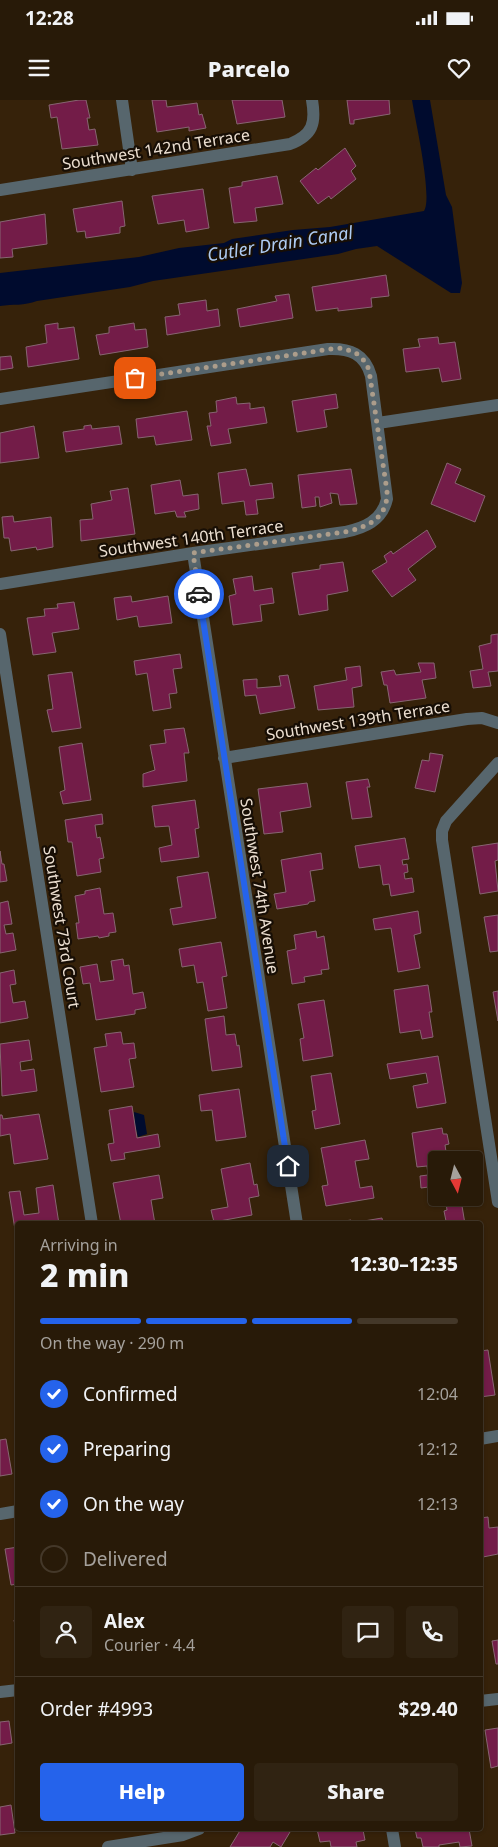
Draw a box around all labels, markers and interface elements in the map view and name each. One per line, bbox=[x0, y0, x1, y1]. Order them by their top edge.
text: 12:28 bbox=[25, 5, 74, 31]
text: Parcelo bbox=[208, 53, 290, 83]
icon: menu bbox=[25, 54, 53, 82]
icon: heart bbox=[445, 54, 473, 82]
street label: Southwest 142nd Terrace bbox=[60, 123, 252, 175]
water label: Cutler Drain Canal bbox=[205, 220, 355, 266]
pin bbox=[114, 357, 156, 399]
icon: bag bbox=[121, 364, 149, 392]
street label: Southwest 140th Terrace bbox=[97, 514, 285, 562]
courier bbox=[174, 569, 224, 619]
icon: car bbox=[185, 580, 213, 608]
street label: Southwest 139th Terrace bbox=[264, 695, 452, 745]
street label: Southwest 74th Avenue bbox=[235, 797, 285, 975]
street label: Southwest 73rd Court bbox=[38, 844, 86, 1010]
pin bbox=[267, 1145, 309, 1187]
north arrow bbox=[428, 1151, 482, 1206]
map controls bbox=[428, 1151, 483, 1206]
icon: home bbox=[274, 1152, 302, 1180]
text: Arriving in bbox=[40, 1234, 118, 1256]
text: 12:30–12:35 bbox=[350, 1251, 458, 1277]
text: 2 min bbox=[40, 1253, 129, 1296]
text: On the way · 290 m bbox=[40, 1332, 184, 1354]
icon: check bbox=[40, 1380, 68, 1408]
text: Confirmed bbox=[83, 1381, 178, 1407]
text: 12:04 bbox=[417, 1383, 458, 1405]
icon: check bbox=[40, 1435, 68, 1463]
text: Preparing bbox=[83, 1436, 171, 1462]
text: 12:12 bbox=[417, 1438, 458, 1460]
icon: check bbox=[40, 1490, 68, 1518]
text: On the way bbox=[83, 1491, 184, 1517]
text: 12:13 bbox=[417, 1493, 458, 1515]
text: Delivered bbox=[83, 1546, 168, 1572]
button: person bbox=[40, 1606, 92, 1658]
button: chat bbox=[342, 1606, 394, 1658]
button: phone bbox=[406, 1606, 458, 1658]
text: Alex bbox=[104, 1608, 145, 1634]
text: Courier · 4.4 bbox=[104, 1634, 195, 1656]
text: Order #4993 bbox=[40, 1696, 153, 1722]
text: $29.40 bbox=[398, 1696, 458, 1722]
button: Help bbox=[40, 1763, 244, 1821]
button: Share bbox=[254, 1763, 458, 1821]

